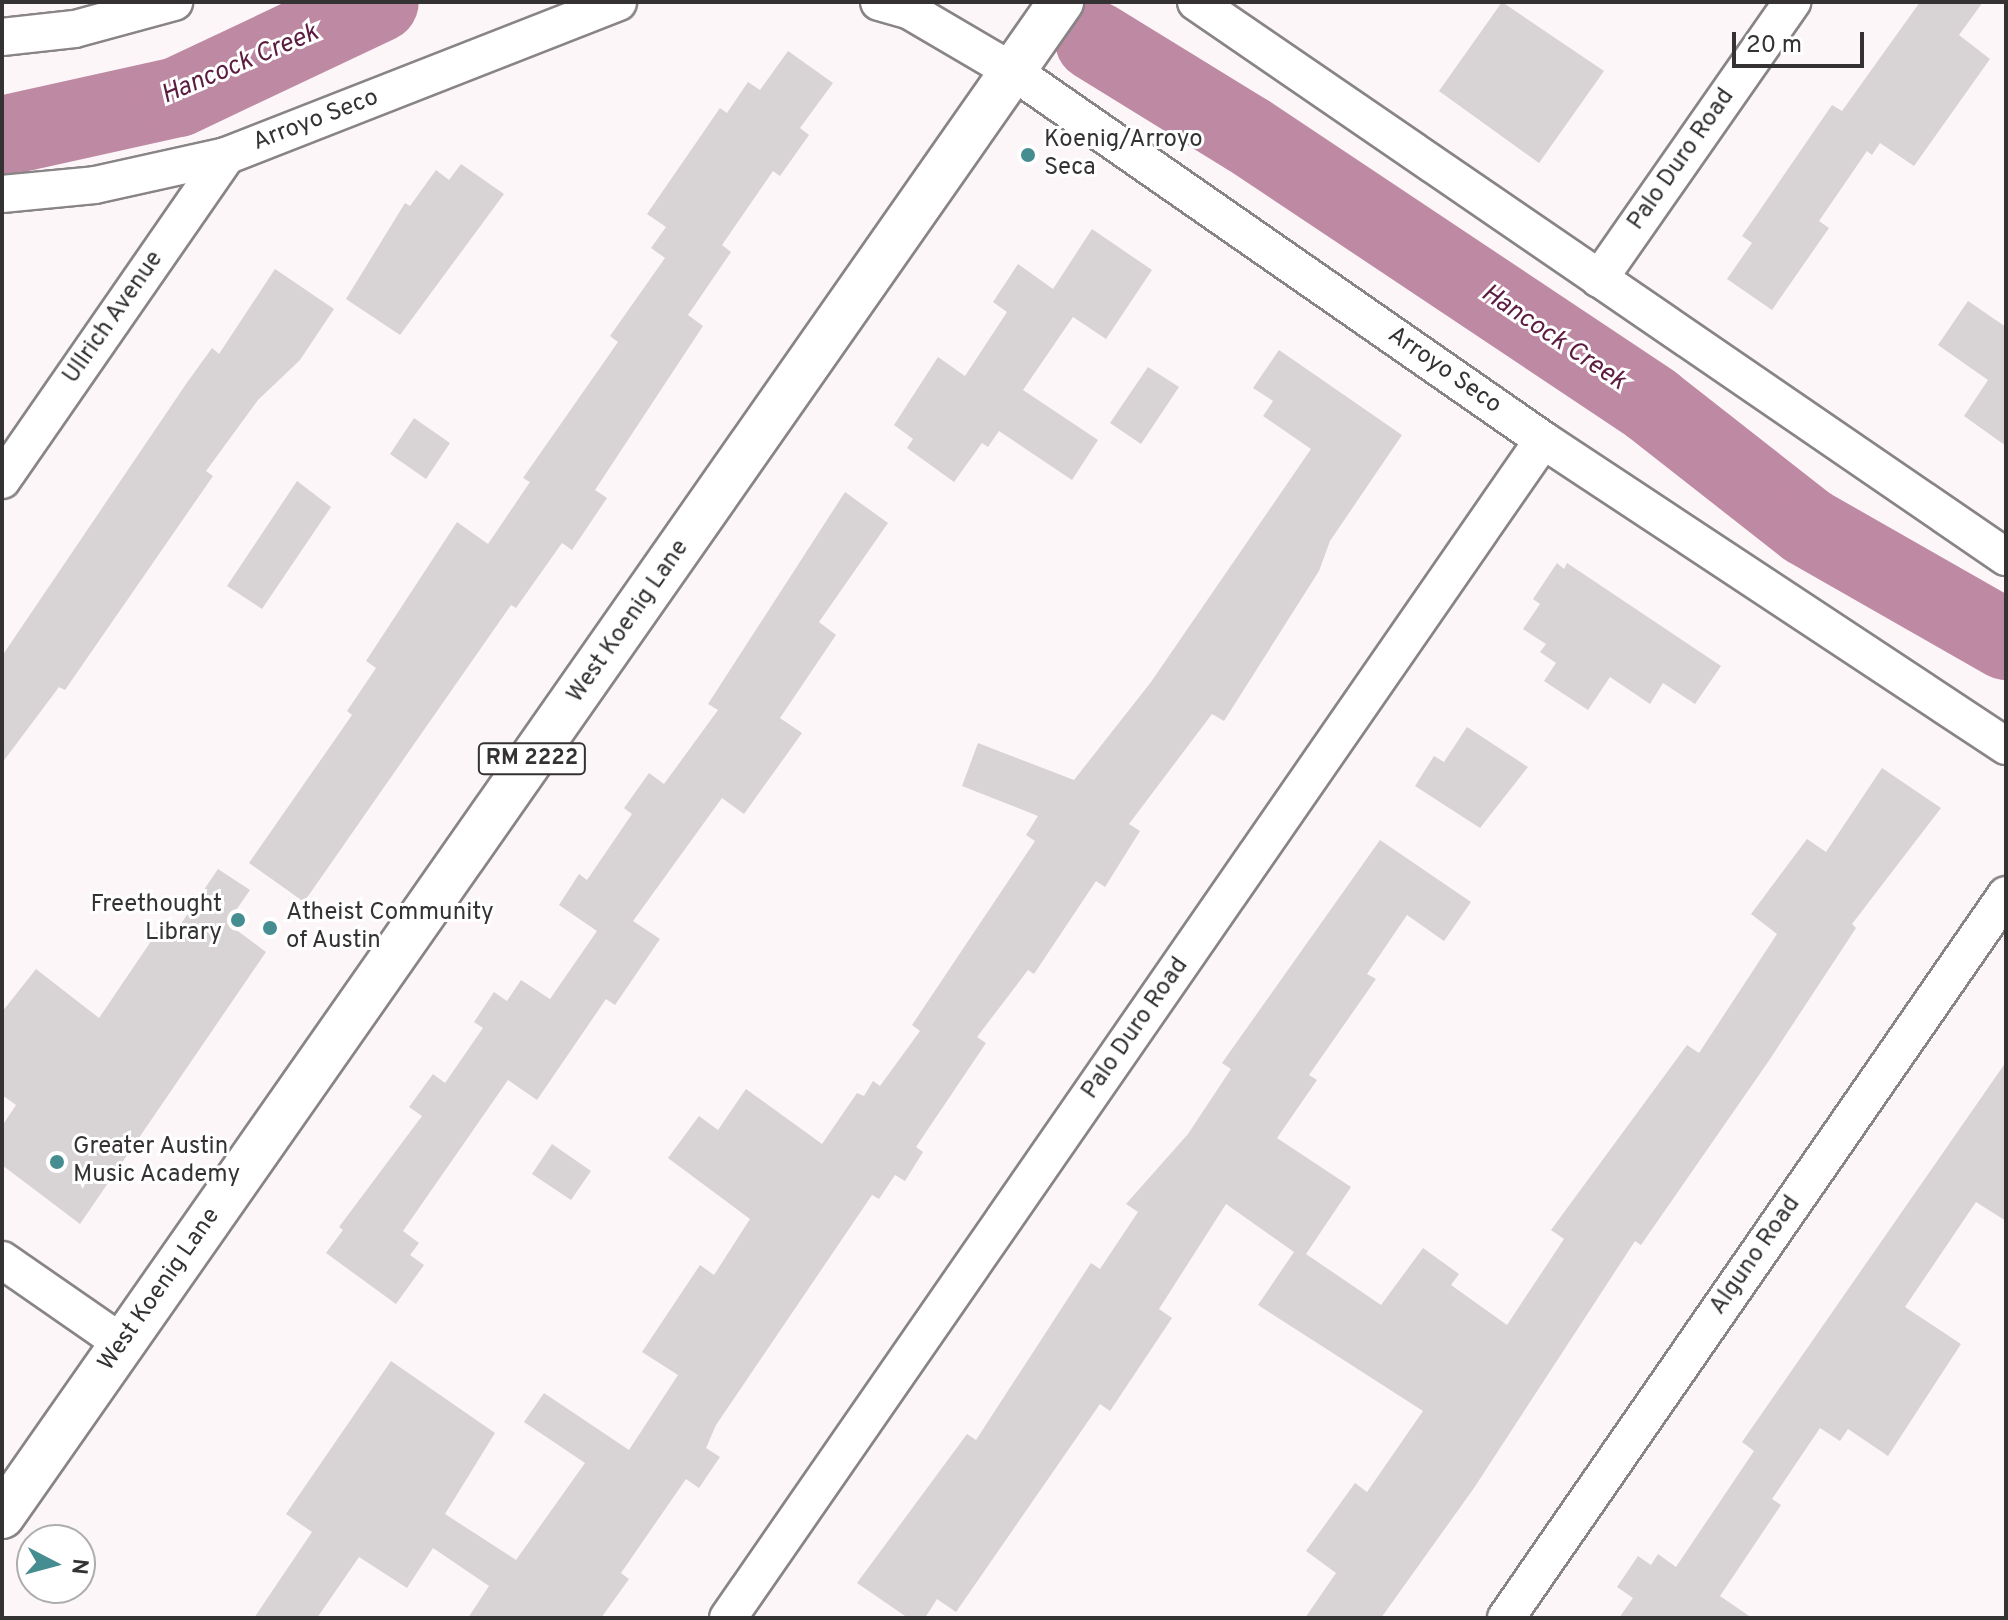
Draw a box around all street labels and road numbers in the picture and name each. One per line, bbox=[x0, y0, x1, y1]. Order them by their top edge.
street label: Arroyo Seco bbox=[249, 84, 383, 158]
street label: Palo Duro Road bbox=[1623, 84, 1741, 236]
street label: Ullrich Avenue bbox=[58, 246, 170, 390]
street label: Arroyo Seco bbox=[1382, 321, 1506, 421]
street label: West Koenig Lane bbox=[562, 535, 696, 709]
road number: RM 2222 bbox=[476, 741, 588, 777]
street label: Palo Duro Road bbox=[1077, 953, 1195, 1105]
street label: Alguno Road bbox=[1705, 1191, 1807, 1321]
street label: West Koenig Lane bbox=[93, 1203, 227, 1377]

